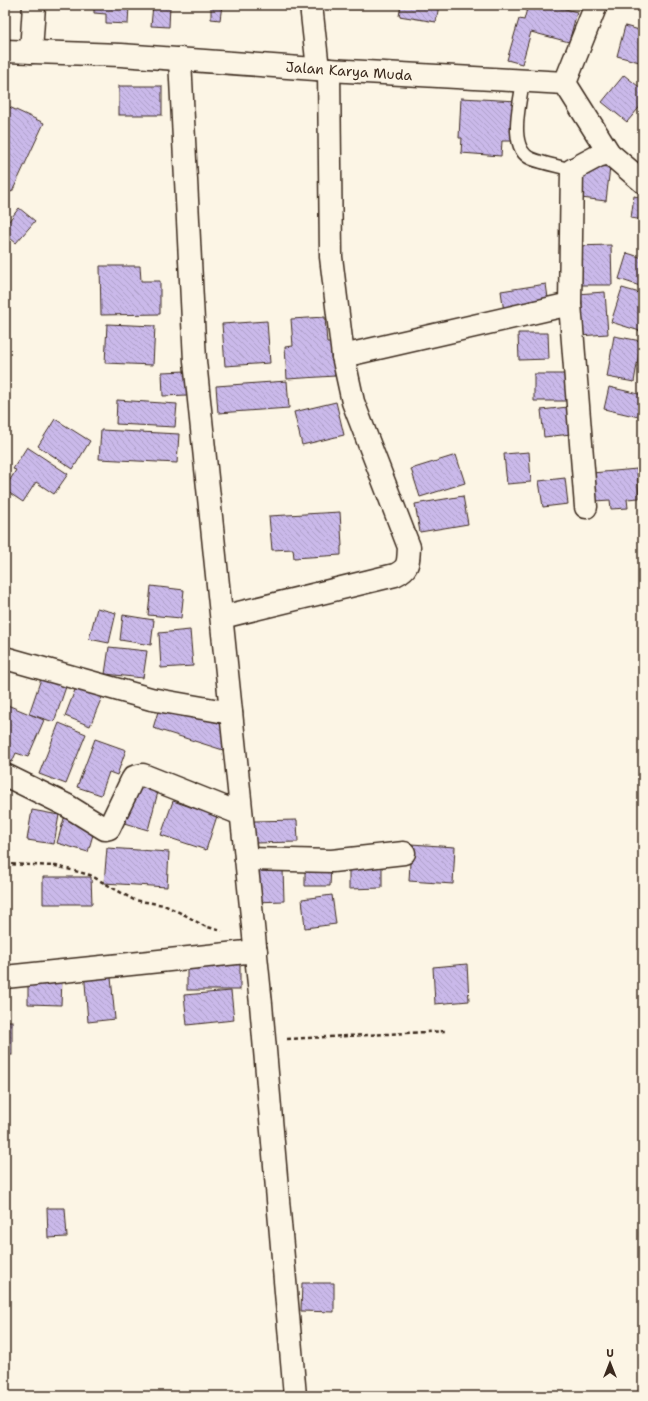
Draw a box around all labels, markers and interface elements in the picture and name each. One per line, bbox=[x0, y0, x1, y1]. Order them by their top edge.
street label: Jalan Karya Muda bbox=[285, 58, 413, 84]
north arrow bbox=[590, 1343, 630, 1383]
text: U bbox=[606, 1346, 614, 1361]

